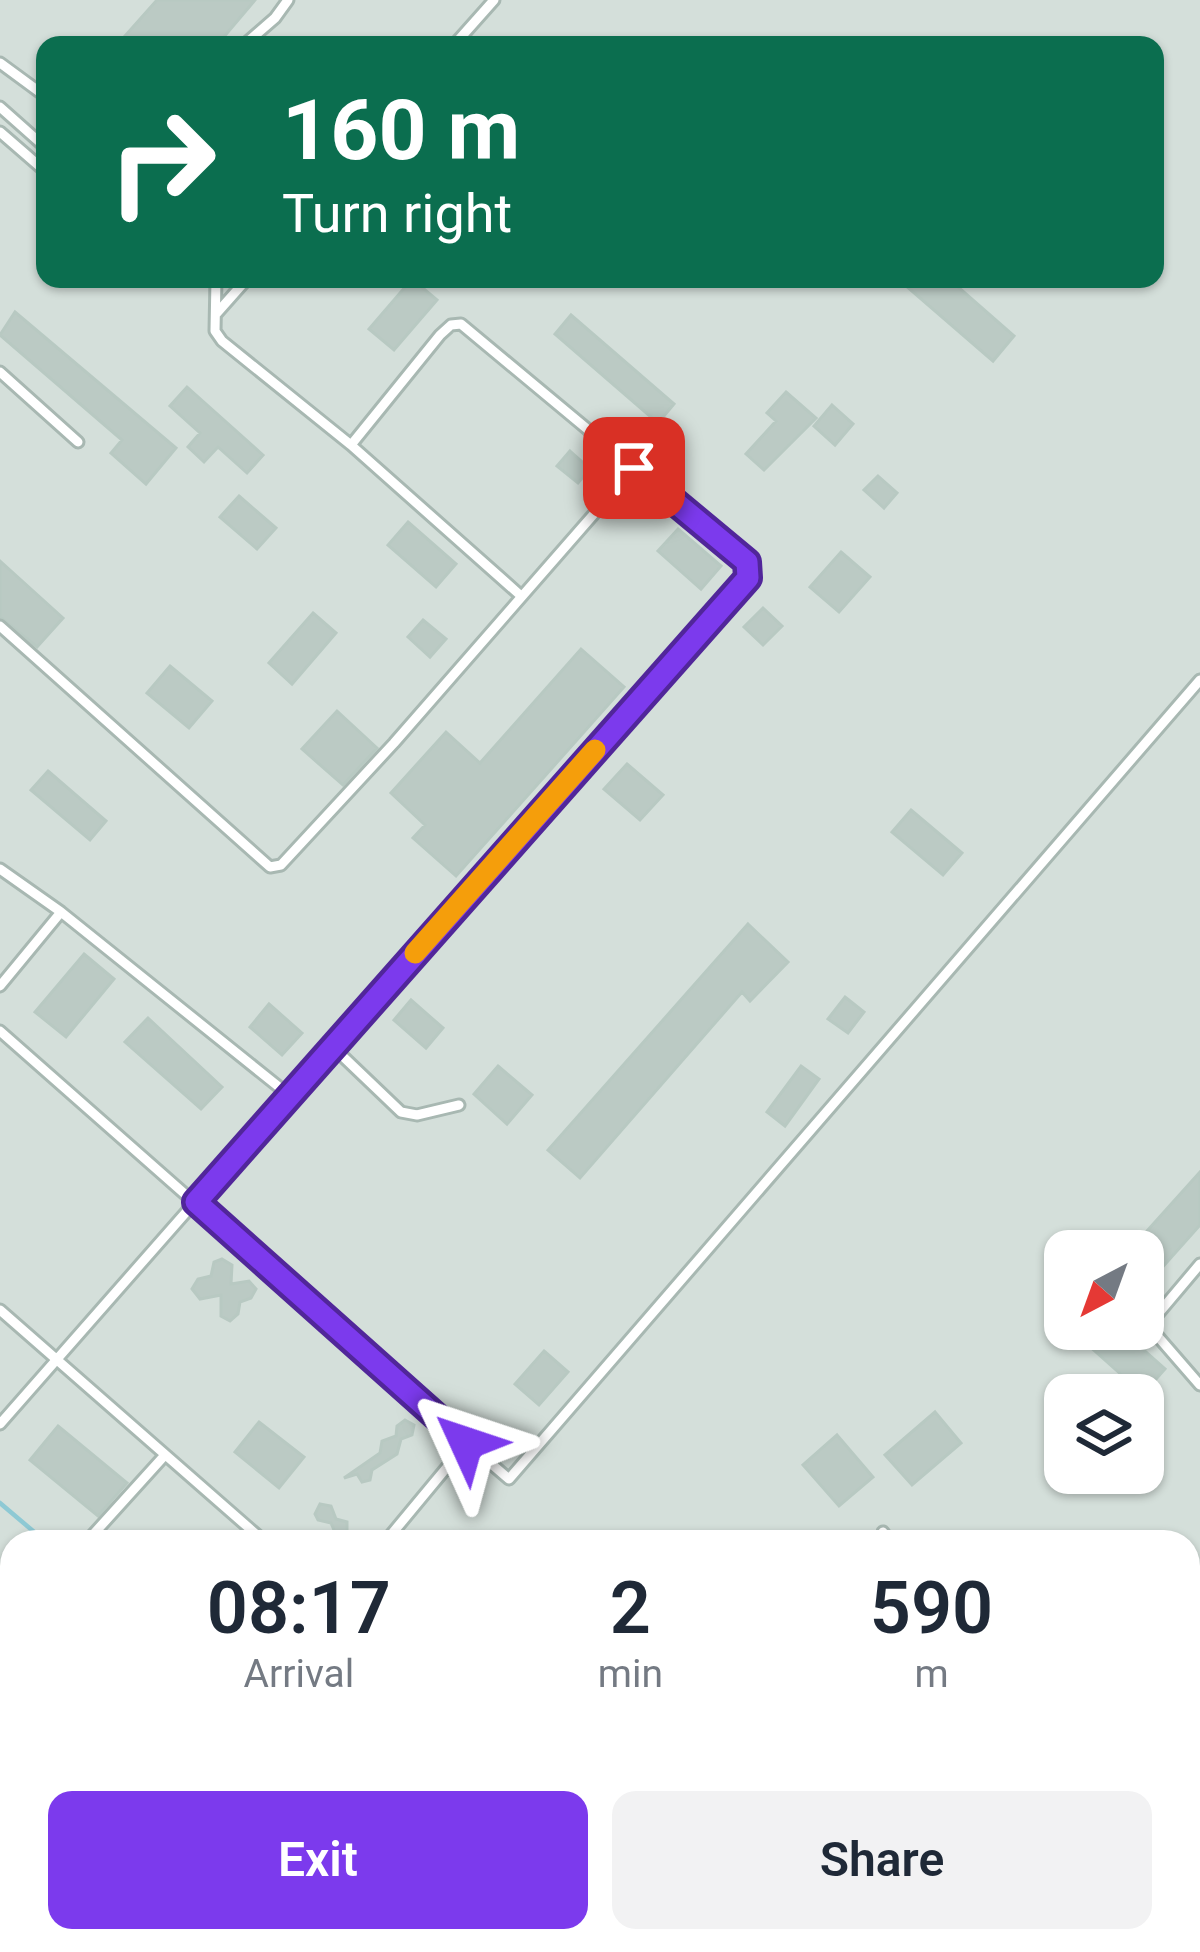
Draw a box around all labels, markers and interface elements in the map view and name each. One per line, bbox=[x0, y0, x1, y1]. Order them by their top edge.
text: 160 m bbox=[282, 81, 520, 180]
icon: right bbox=[84, 84, 240, 240]
text: Turn right bbox=[282, 182, 512, 245]
pin bbox=[583, 417, 685, 519]
icon: arrive bbox=[601, 435, 667, 501]
north arrow bbox=[1044, 1230, 1164, 1350]
map controls bbox=[1044, 1230, 1164, 1494]
button: layers bbox=[1044, 1374, 1164, 1494]
position arrow bbox=[403, 1380, 529, 1506]
text: 08:17 bbox=[207, 1566, 391, 1651]
text: 2 bbox=[610, 1566, 651, 1651]
text: 590 bbox=[870, 1566, 993, 1651]
text: Arrival bbox=[244, 1651, 354, 1697]
text: min bbox=[598, 1651, 663, 1697]
text: m bbox=[914, 1651, 949, 1697]
button: Exit bbox=[48, 1791, 588, 1929]
button: Share bbox=[612, 1791, 1152, 1929]

